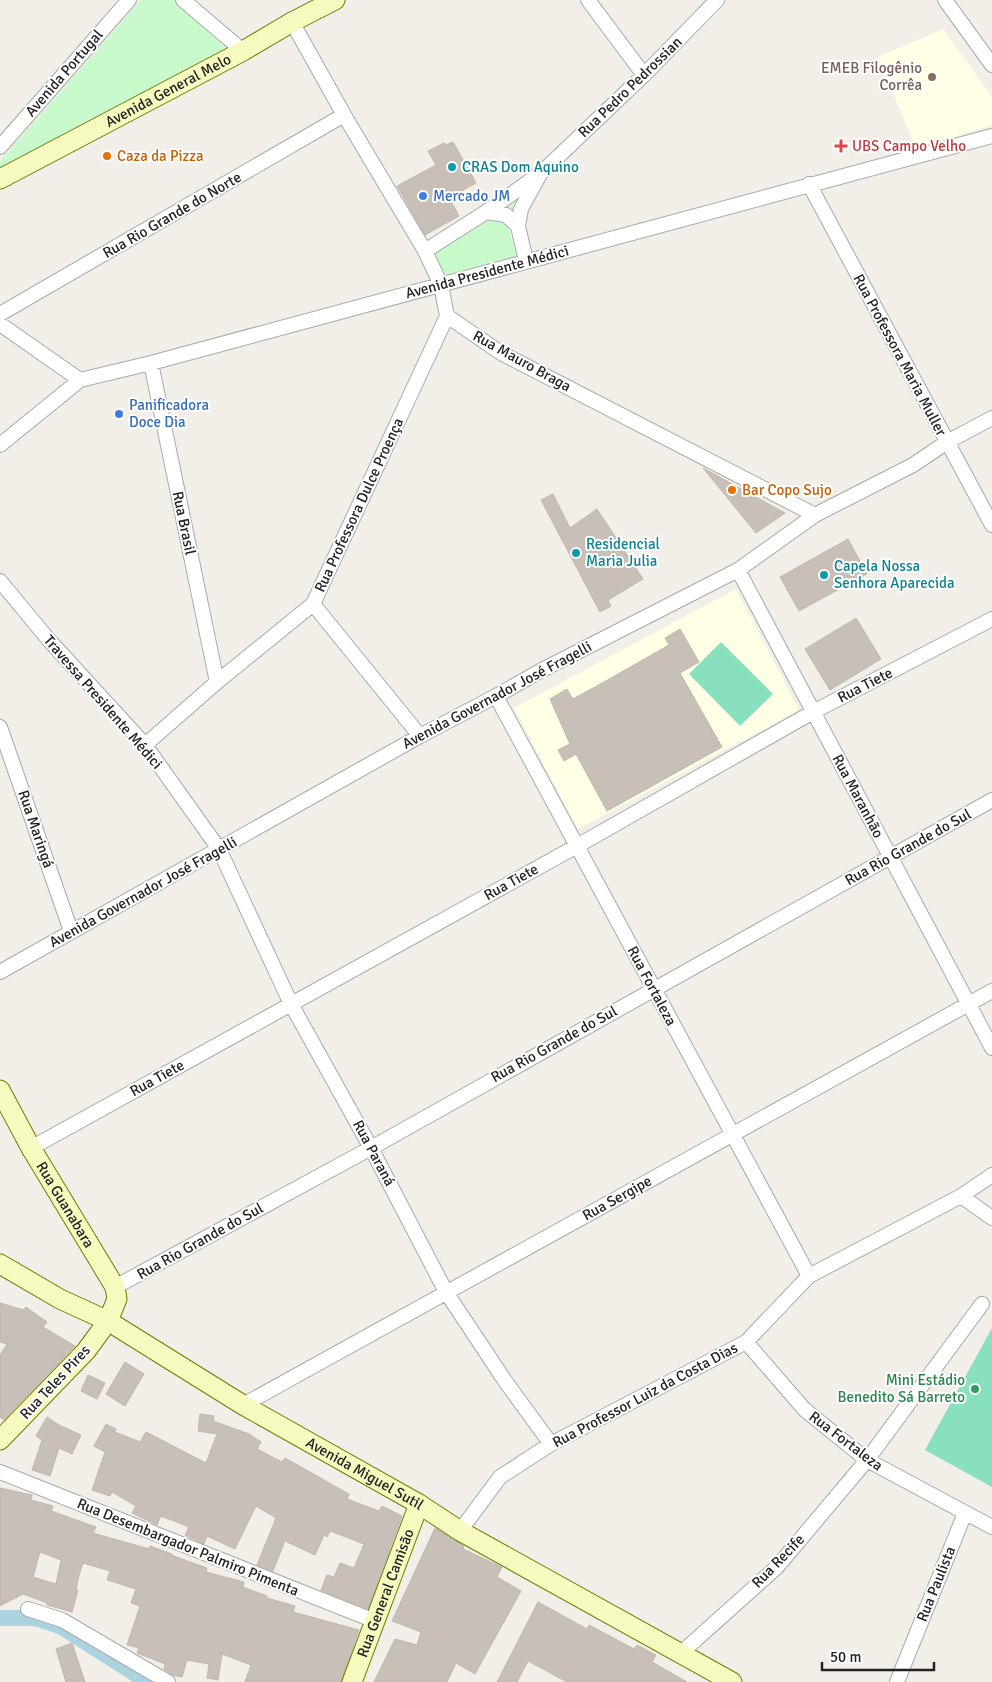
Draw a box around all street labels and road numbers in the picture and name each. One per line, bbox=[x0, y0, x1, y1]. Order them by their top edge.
street label: Avenida Portugal bbox=[21, 26, 107, 120]
street label: Rua Pedro Pedrossian bbox=[574, 33, 686, 141]
street label: Avenida General Melo bbox=[102, 50, 234, 131]
street label: Rua Rio Grande do Norte bbox=[99, 168, 245, 262]
street label: Avenida Presidente Médici bbox=[403, 242, 571, 302]
street label: Rua Professora Maria Muller bbox=[850, 271, 951, 440]
street label: Rua Mauro Braga bbox=[470, 327, 574, 395]
street label: Rua Professora Dulce Proença bbox=[311, 415, 407, 595]
street label: Rua Brasil bbox=[168, 489, 200, 557]
street label: Travessa Presidente Médici bbox=[40, 631, 166, 773]
street label: Avenida Governador José Fragelli bbox=[399, 637, 595, 753]
street label: Rua Tiete bbox=[834, 664, 896, 706]
street label: Rua Maranhão bbox=[828, 751, 888, 841]
street label: Rua Maringá bbox=[14, 788, 58, 870]
street label: Rua Rio Grande do Sul bbox=[842, 805, 974, 889]
street label: Avenida Governador José Fragelli bbox=[46, 833, 240, 951]
street label: Rua Tiete bbox=[481, 860, 541, 904]
street label: Rua Fortaleza bbox=[623, 943, 681, 1029]
street label: Rua Rio Grande do Sul bbox=[488, 1002, 620, 1086]
street label: Rua Tiete bbox=[127, 1056, 187, 1100]
street label: Rua Paraná bbox=[349, 1117, 399, 1189]
street label: Rua Guanabara bbox=[32, 1158, 98, 1251]
street label: Rua Sergipe bbox=[579, 1172, 655, 1224]
street label: Rua Rio Grande do Sul bbox=[134, 1199, 266, 1283]
street label: Rua Professor Luiz da Costa Dias bbox=[549, 1338, 741, 1452]
street label: Rua Teles Pires bbox=[16, 1341, 94, 1423]
street label: Rua Fortaleza bbox=[806, 1407, 886, 1475]
street label: Avenida Miguel Sutil bbox=[303, 1433, 427, 1514]
street label: Rua Desembargador Palmiro Pimenta bbox=[74, 1494, 302, 1600]
street label: Rua General Camisão bbox=[353, 1526, 418, 1660]
street label: Rua Recife bbox=[748, 1530, 808, 1592]
street label: Rua Paulista bbox=[913, 1544, 959, 1624]

